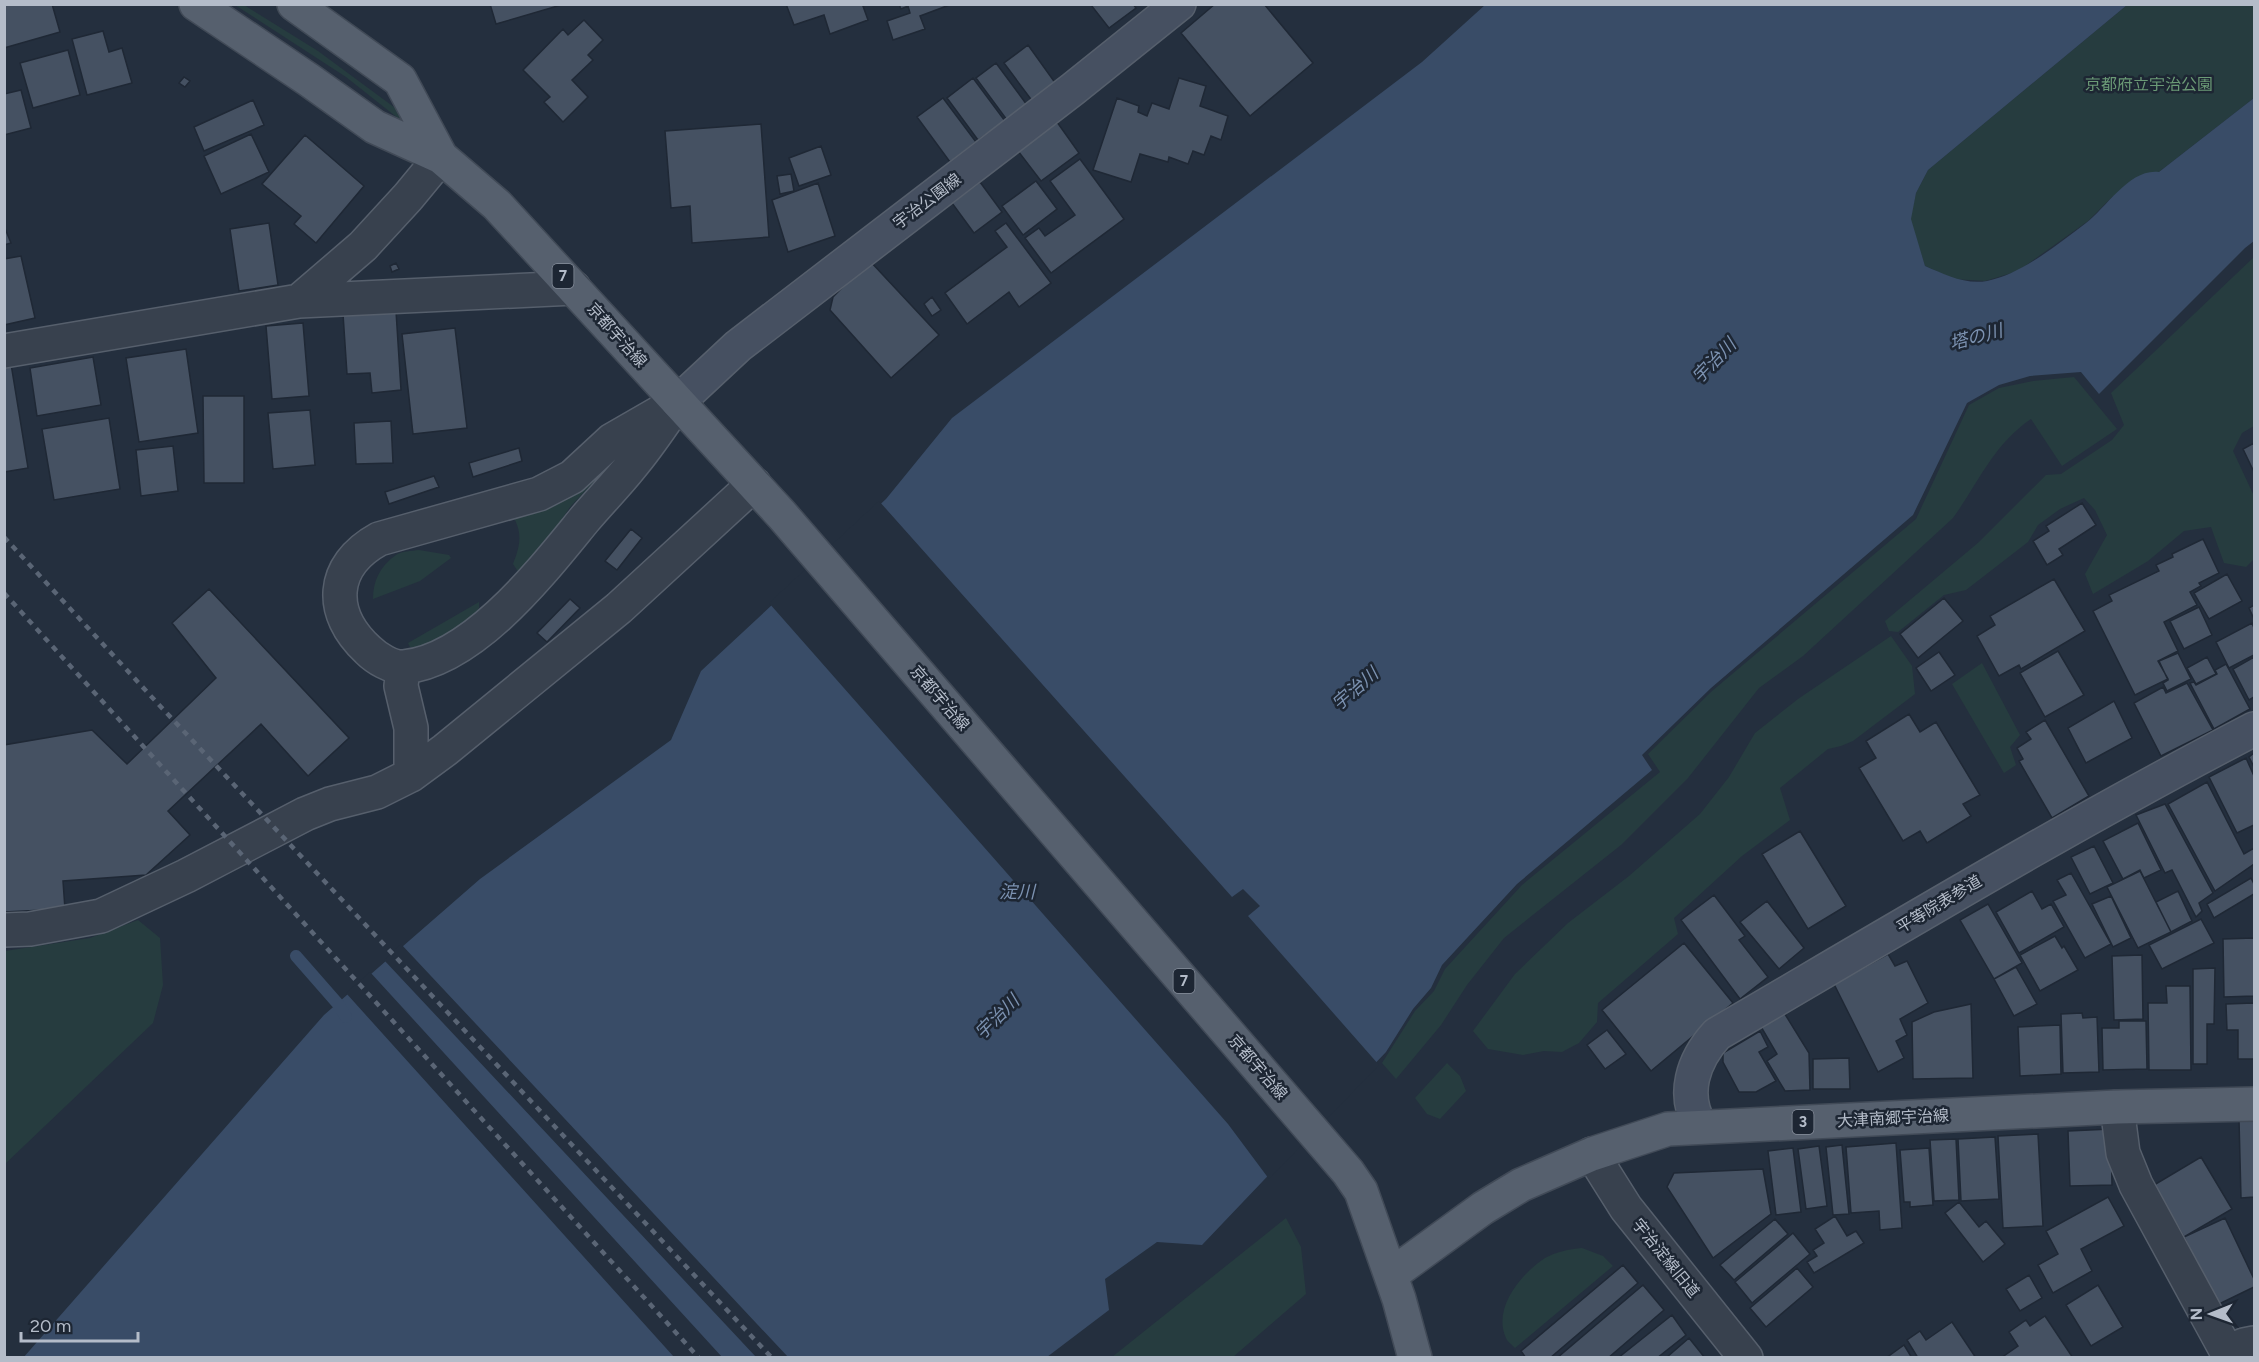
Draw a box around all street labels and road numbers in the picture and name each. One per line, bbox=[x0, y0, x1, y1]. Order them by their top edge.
street label: 宇治公園線 bbox=[889, 169, 965, 233]
road number: 7 bbox=[552, 264, 574, 288]
street label: 京都宇治線 bbox=[583, 299, 651, 371]
street label: 京都宇治線 bbox=[907, 662, 973, 734]
street label: 平等院表参道 bbox=[1893, 871, 1985, 937]
road number: 7 bbox=[1174, 969, 1194, 993]
street label: 京都宇治線 bbox=[1225, 1031, 1291, 1103]
street label: 大津南郷宇治線 bbox=[1837, 1106, 1949, 1130]
road number: 3 bbox=[1792, 1110, 1814, 1134]
street label: 宇治淀線旧道 bbox=[1628, 1215, 1704, 1301]

